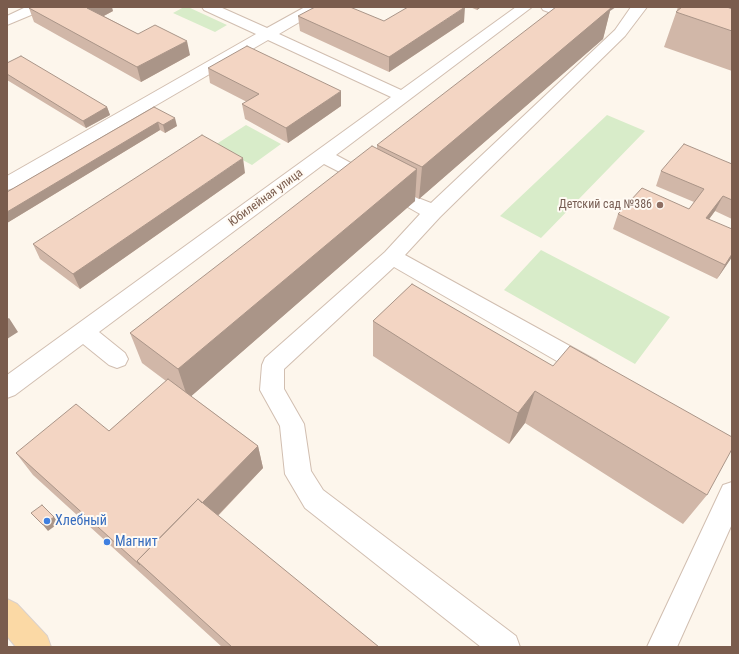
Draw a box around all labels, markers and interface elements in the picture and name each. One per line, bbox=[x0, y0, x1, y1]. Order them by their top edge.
street label: Юбилейная улица bbox=[226, 166, 306, 230]
place label: Детский сад №386 bbox=[559, 198, 652, 212]
marker: Детский сад №386 bbox=[655, 200, 665, 210]
place label: Хлебный bbox=[55, 513, 107, 529]
marker: Хлебный bbox=[42, 516, 52, 526]
place label: Магнит bbox=[115, 534, 158, 550]
marker: Магнит bbox=[102, 537, 112, 547]

